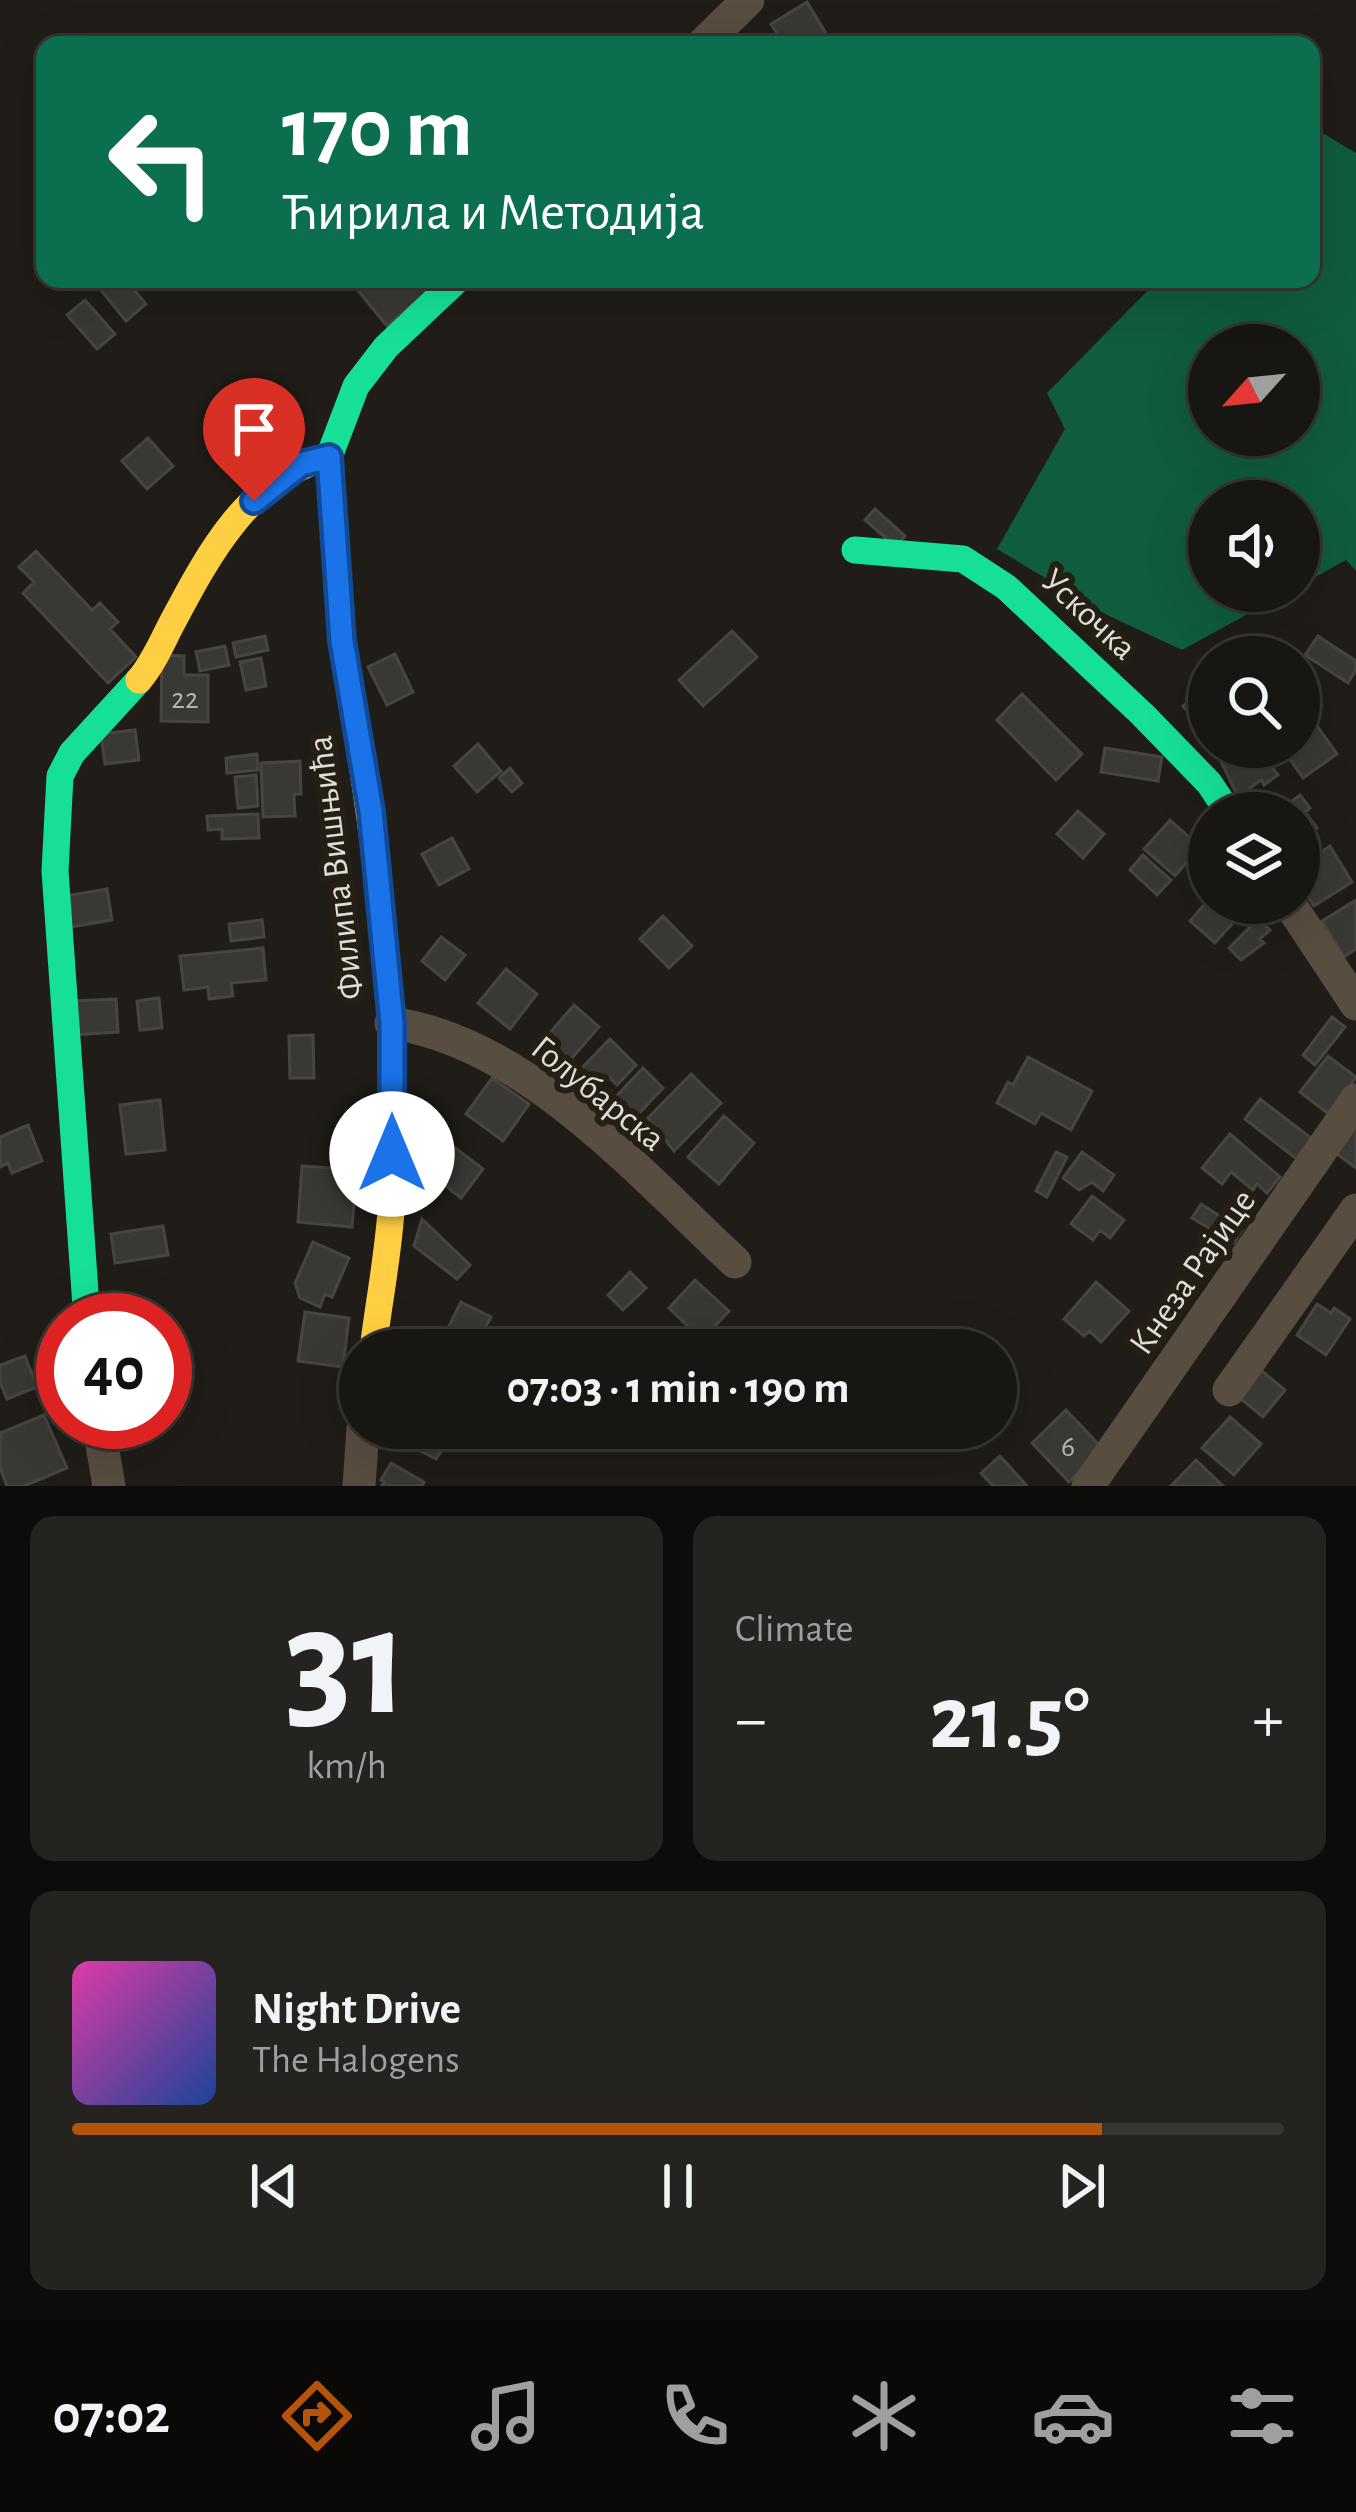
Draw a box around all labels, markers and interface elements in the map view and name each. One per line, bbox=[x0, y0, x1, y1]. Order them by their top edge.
icon: left bbox=[84, 84, 240, 240]
text: 170 m bbox=[282, 88, 473, 172]
text: Ћирила и Методија bbox=[282, 186, 705, 240]
north arrow bbox=[1188, 324, 1320, 456]
map controls bbox=[1188, 324, 1320, 924]
pin bbox=[203, 378, 305, 501]
icon: arrive bbox=[221, 396, 287, 462]
button: sound bbox=[1188, 480, 1320, 612]
street label: Ускочка bbox=[1034, 562, 1143, 667]
button: search bbox=[1188, 636, 1320, 768]
house number: 22 bbox=[171, 684, 199, 714]
street label: Филипа Вишњића bbox=[302, 734, 370, 1002]
button: layers bbox=[1188, 792, 1320, 924]
street label: Голубарска bbox=[524, 1029, 671, 1158]
position arrow bbox=[329, 1091, 455, 1217]
street label: Кнеза Рајице bbox=[1123, 1183, 1263, 1361]
speed limit sign: 40 bbox=[36, 1293, 192, 1449]
text: 07:03 · 1 min · 190 m bbox=[506, 1366, 850, 1411]
house number: 6 bbox=[1061, 1432, 1075, 1462]
text: 31 bbox=[285, 1587, 408, 1743]
text: Climate bbox=[735, 1610, 853, 1649]
text: 21.5° bbox=[929, 1675, 1090, 1765]
text: − bbox=[735, 1687, 767, 1753]
text: + bbox=[1252, 1687, 1284, 1753]
text: km/h bbox=[306, 1747, 387, 1786]
text: Night Drive bbox=[252, 1987, 461, 2032]
text: The Halogens bbox=[252, 2041, 460, 2080]
icon: previous bbox=[241, 2153, 307, 2219]
icon: pause bbox=[645, 2153, 711, 2219]
icon: next bbox=[1049, 2153, 1115, 2219]
icon: directions bbox=[275, 2374, 359, 2458]
icon: music bbox=[464, 2374, 548, 2458]
icon: phone bbox=[653, 2374, 737, 2458]
icon: climate bbox=[842, 2374, 926, 2458]
icon: car bbox=[1031, 2374, 1115, 2458]
icon: filters bbox=[1220, 2374, 1304, 2458]
text: 07:02 bbox=[52, 2389, 170, 2443]

